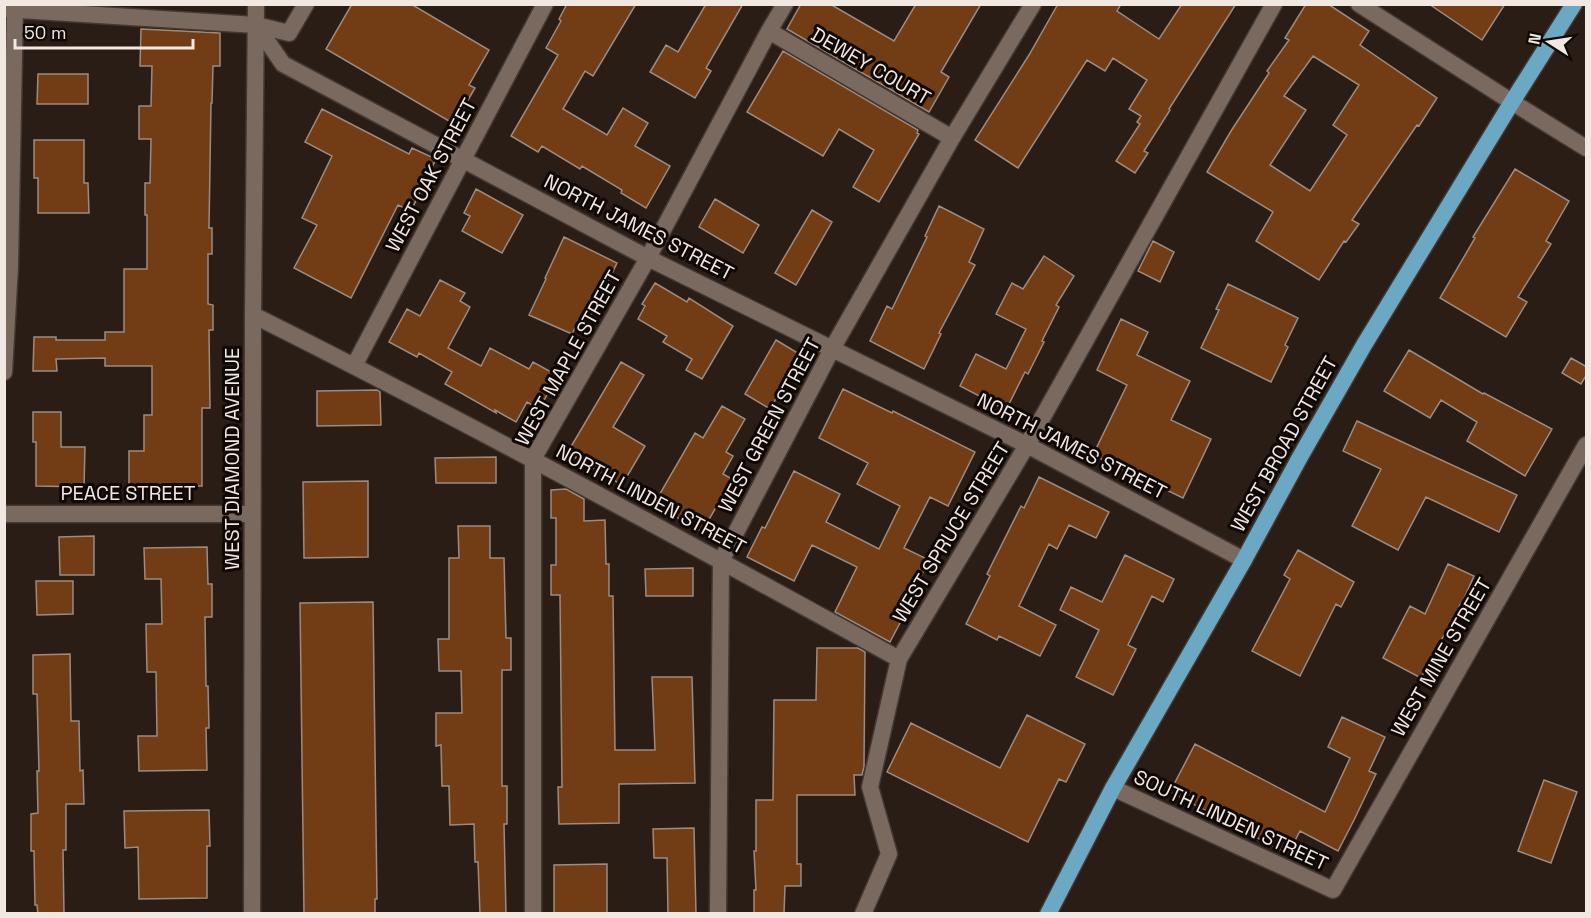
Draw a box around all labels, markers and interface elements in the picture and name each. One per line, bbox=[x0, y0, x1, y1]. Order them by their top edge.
scale bar bbox=[15, 12, 194, 50]
north arrow bbox=[1519, 12, 1579, 72]
text: 50 m bbox=[24, 21, 66, 44]
street label: DEWEY COURT bbox=[806, 21, 936, 111]
text: N bbox=[1523, 32, 1546, 46]
street label: WEST OAK STREET bbox=[380, 94, 483, 256]
street label: NORTH JAMES STREET bbox=[540, 168, 738, 286]
street label: WEST MAPLE STREET bbox=[509, 266, 627, 450]
street label: WEST GREEN STREET bbox=[712, 333, 826, 517]
street label: WEST DIAMOND AVENUE bbox=[219, 348, 245, 570]
street label: WEST BROAD STREET bbox=[1225, 351, 1343, 537]
street label: NORTH JAMES STREET bbox=[973, 387, 1171, 505]
street label: WEST SPRUCE STREET bbox=[887, 437, 1015, 627]
street label: NORTH LINDEN STREET bbox=[552, 438, 751, 560]
street label: PEACE STREET bbox=[60, 480, 196, 506]
street label: WEST MINE STREET bbox=[1385, 573, 1497, 741]
street label: SOUTH LINDEN STREET bbox=[1130, 764, 1332, 877]

